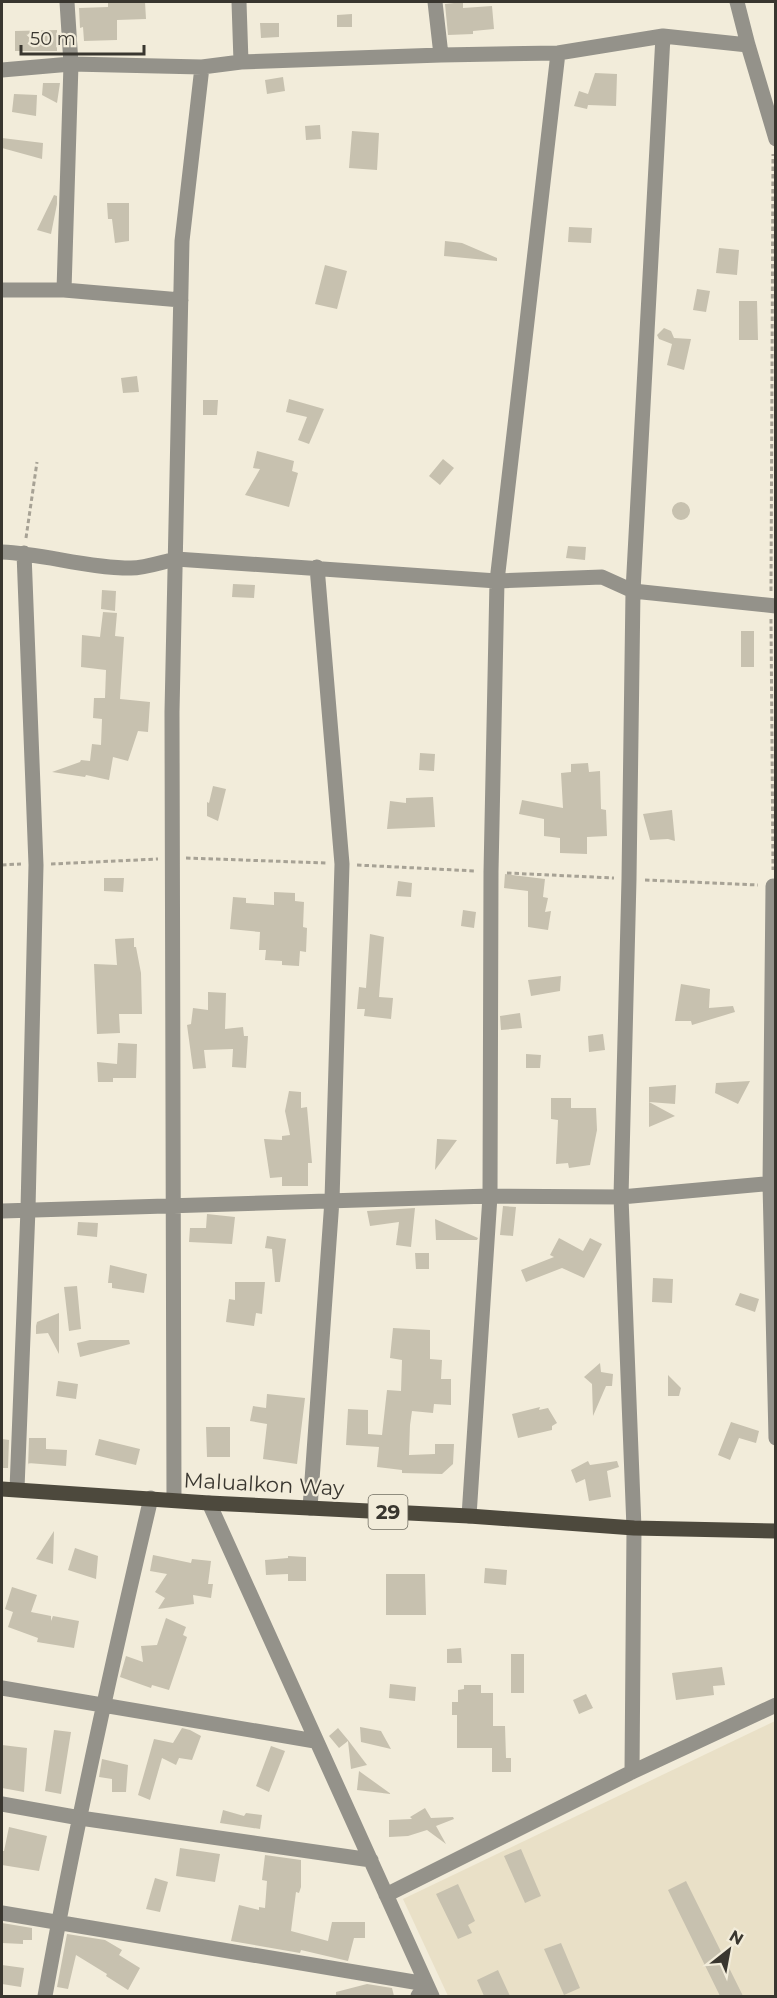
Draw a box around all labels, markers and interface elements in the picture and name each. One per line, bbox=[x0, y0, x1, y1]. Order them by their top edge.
scale bar bbox=[21, 18, 144, 56]
text: 50 m bbox=[30, 28, 76, 50]
street label: Malualkon Way bbox=[183, 1467, 346, 1501]
road number: 29 bbox=[368, 1495, 408, 1529]
north arrow bbox=[699, 1920, 759, 1980]
text: N bbox=[726, 1926, 747, 1949]

